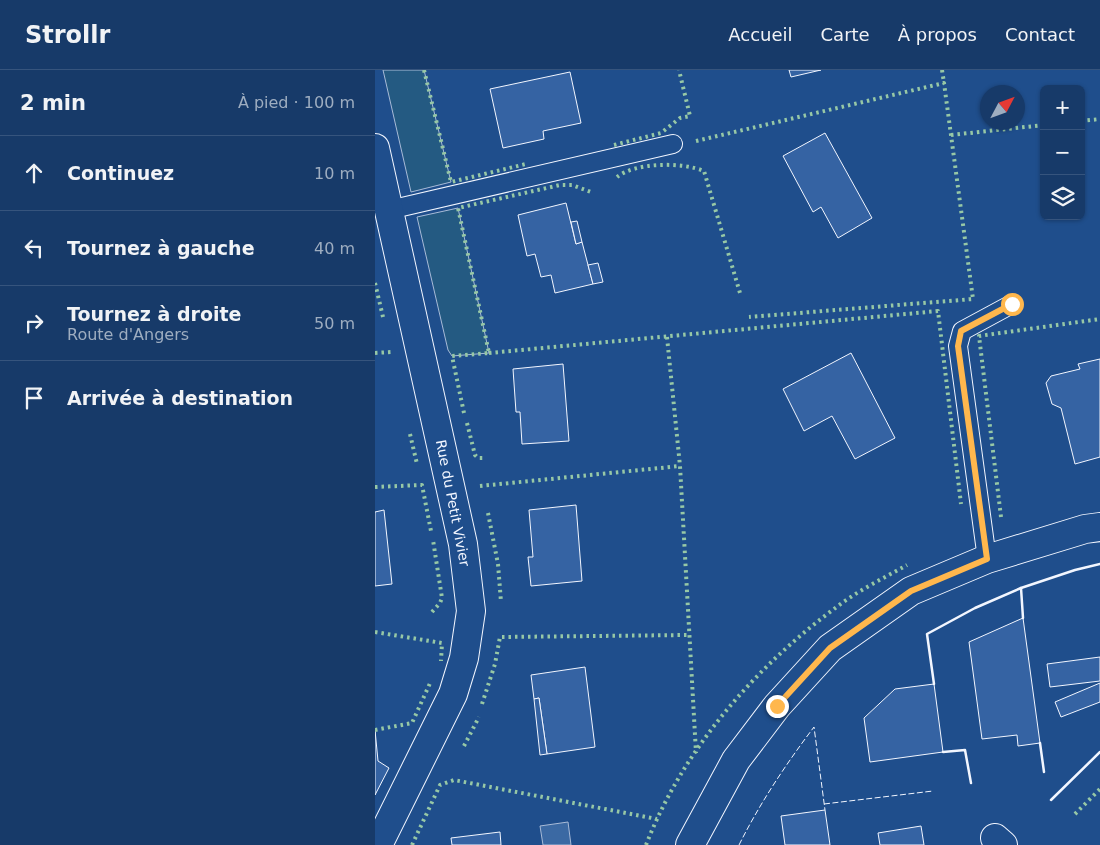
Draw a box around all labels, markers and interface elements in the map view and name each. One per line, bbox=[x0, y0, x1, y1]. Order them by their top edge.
text: Strollr bbox=[25, 21, 110, 49]
text: Accueil bbox=[728, 24, 793, 45]
text: Carte bbox=[821, 24, 870, 45]
text: À propos bbox=[898, 24, 977, 45]
text: Contact bbox=[1005, 24, 1075, 45]
north arrow bbox=[980, 85, 1025, 130]
map controls bbox=[1040, 85, 1085, 220]
button: + bbox=[1040, 85, 1085, 130]
text: 2 min bbox=[20, 91, 86, 115]
text: À pied · 100 m bbox=[238, 93, 355, 112]
button: − bbox=[1040, 130, 1085, 175]
icon: ahead bbox=[20, 159, 48, 187]
text: Continuez bbox=[67, 162, 174, 184]
text: 10 m bbox=[314, 164, 355, 183]
button: layers bbox=[1040, 175, 1085, 220]
icon: left bbox=[20, 234, 48, 262]
text: Tournez à gauche bbox=[67, 237, 255, 259]
text: 40 m bbox=[314, 239, 355, 258]
route start bbox=[1001, 293, 1024, 316]
text: Tournez à droite bbox=[67, 303, 241, 325]
icon: right bbox=[20, 309, 48, 337]
text: 50 m bbox=[314, 314, 355, 333]
text: Route d'Angers bbox=[67, 325, 189, 344]
icon: arrive bbox=[20, 384, 48, 412]
text: Arrivée à destination bbox=[67, 387, 293, 409]
street label: Rue du Petit Vivier bbox=[433, 438, 473, 568]
route end bbox=[766, 695, 789, 718]

